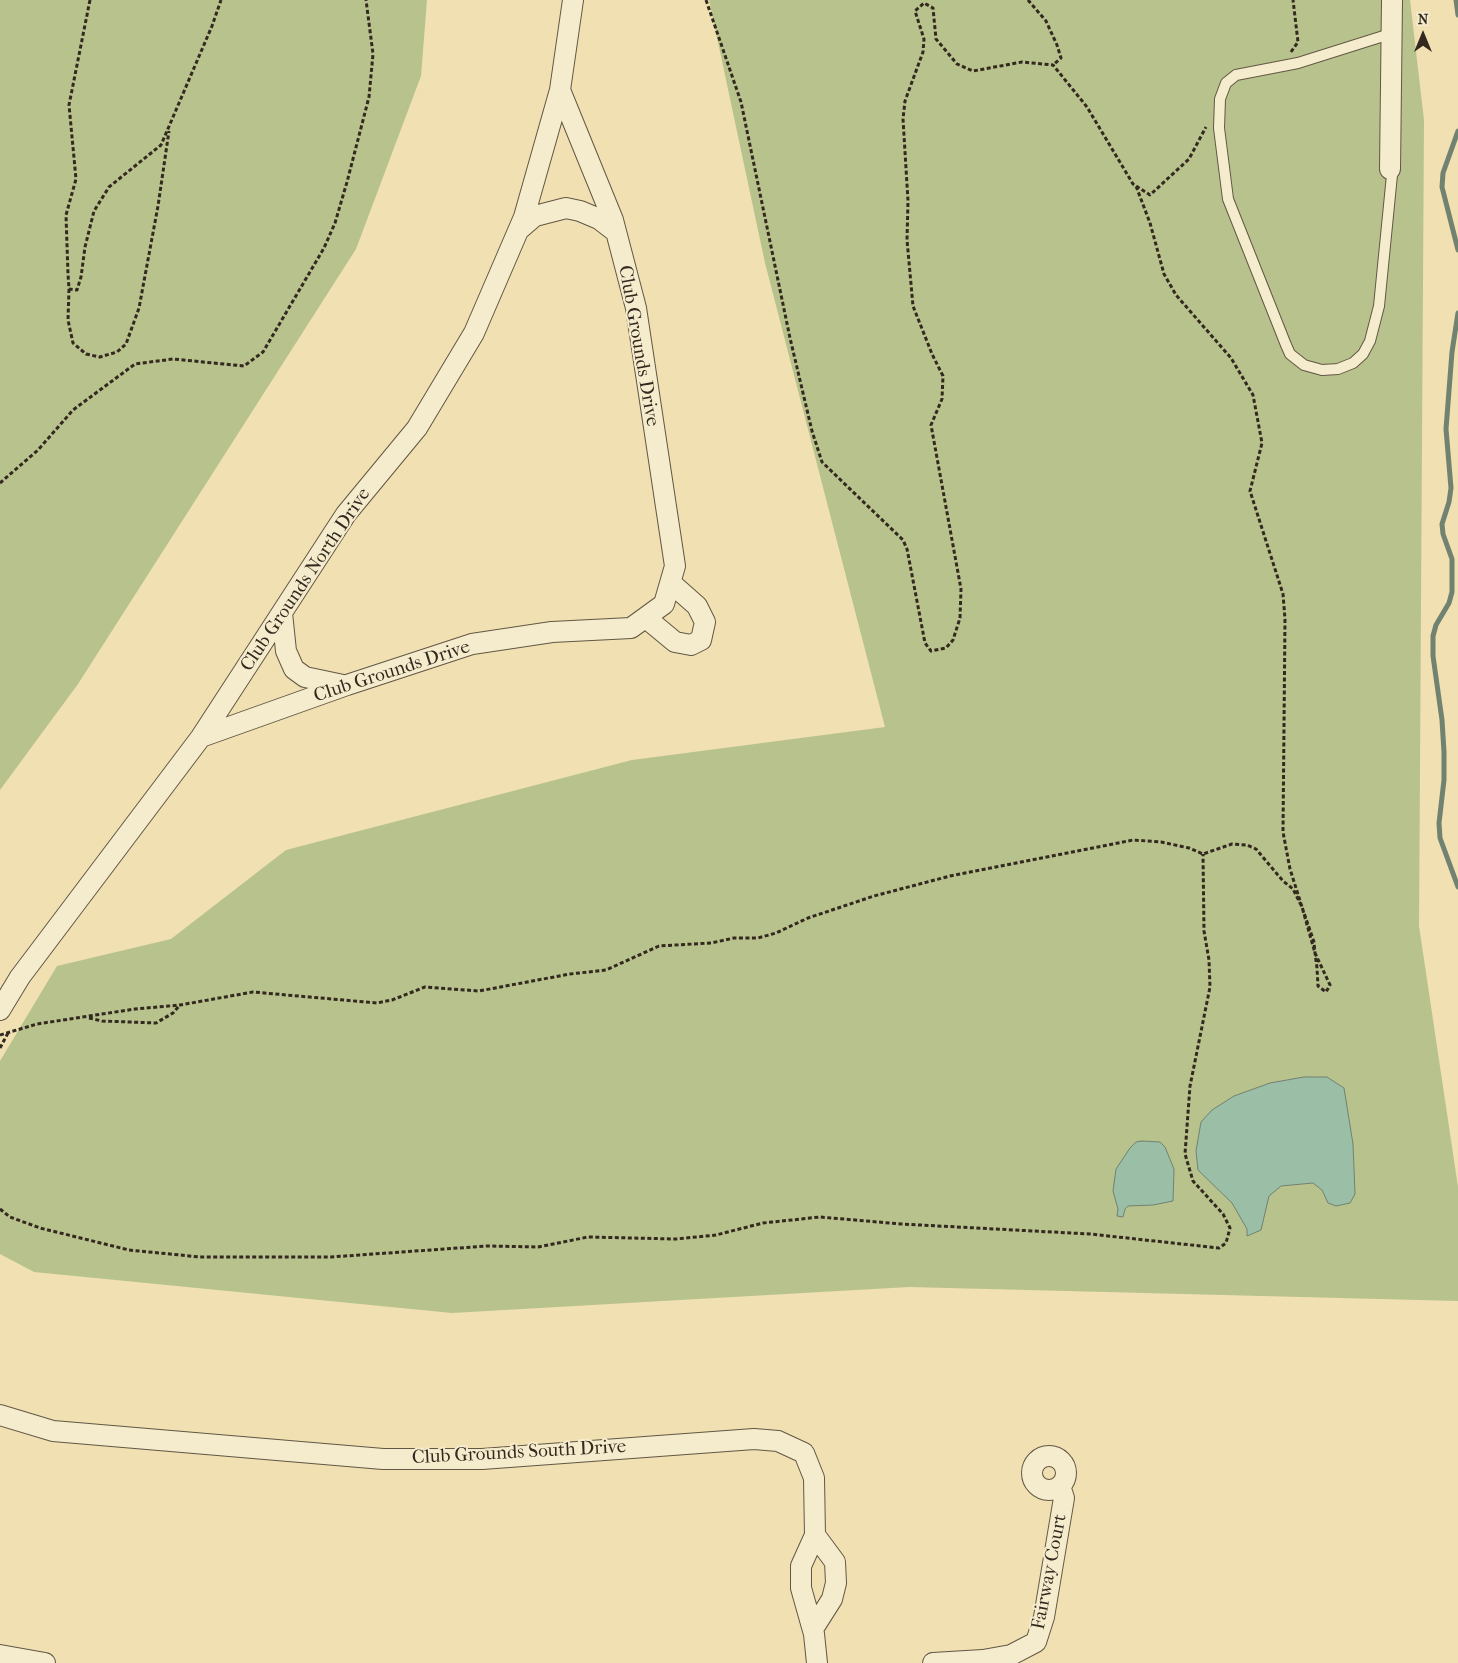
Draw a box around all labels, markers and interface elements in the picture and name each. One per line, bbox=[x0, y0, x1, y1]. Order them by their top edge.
north arrow bbox=[1398, 10, 1448, 60]
text: N bbox=[1418, 11, 1428, 28]
street label: Club Grounds Drive bbox=[613, 264, 663, 428]
street label: Club Grounds North Drive bbox=[236, 484, 376, 676]
street label: Club Grounds Drive bbox=[311, 636, 473, 708]
street label: Club Grounds South Drive bbox=[411, 1436, 627, 1470]
street label: Fairway Court bbox=[1028, 1512, 1072, 1632]

